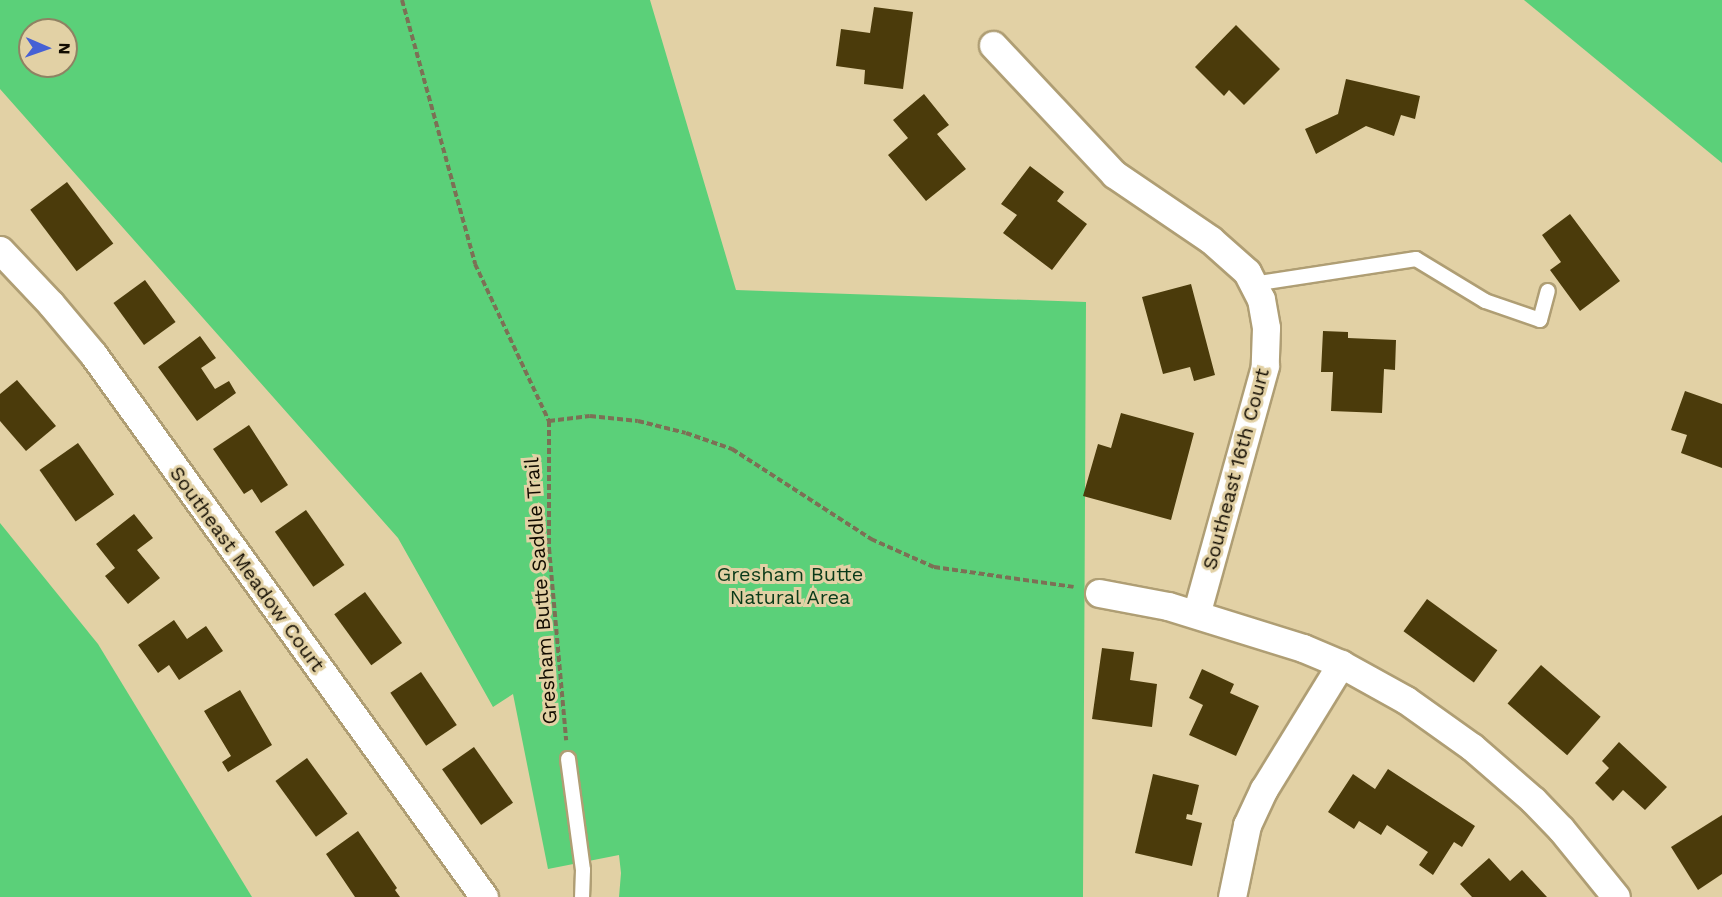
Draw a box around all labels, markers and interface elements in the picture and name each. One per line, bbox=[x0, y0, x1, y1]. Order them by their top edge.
north arrow bbox=[18, 18, 78, 78]
text: N bbox=[55, 42, 74, 55]
street label: Southeast 16th Court bbox=[1197, 365, 1275, 573]
street label: Gresham Butte Saddle Trail bbox=[520, 456, 562, 726]
street label: Southeast Meadow Court bbox=[164, 462, 330, 676]
park label: Gresham Butte Natural Area bbox=[717, 562, 863, 609]

